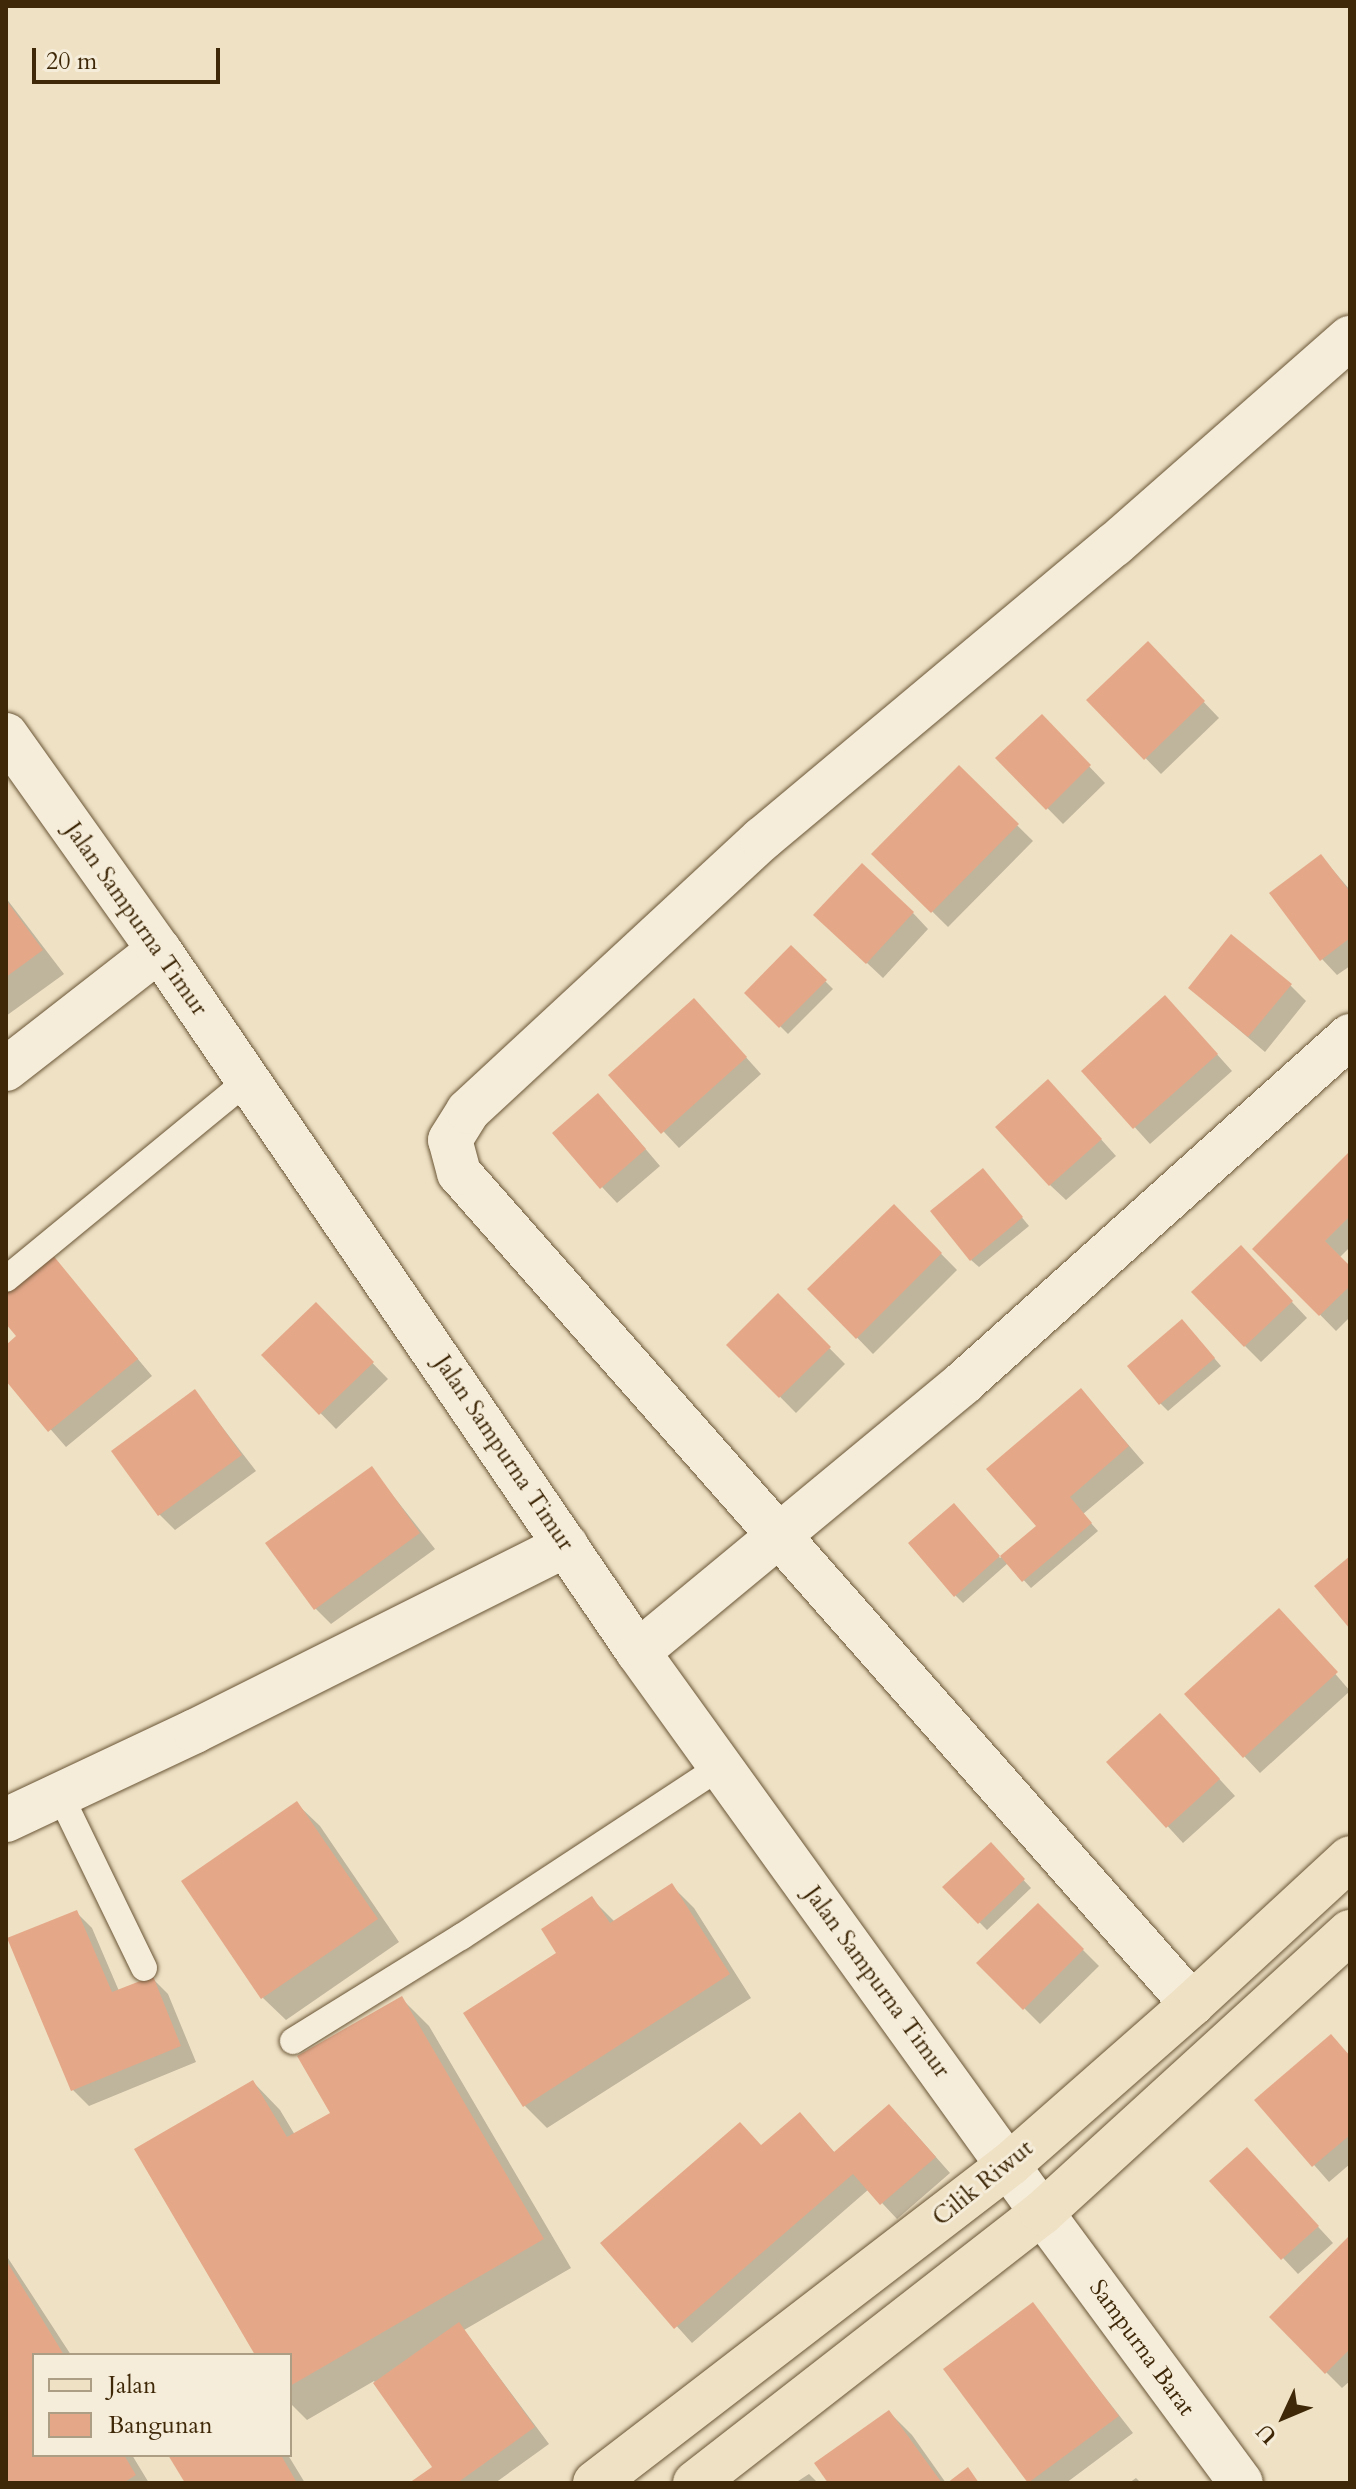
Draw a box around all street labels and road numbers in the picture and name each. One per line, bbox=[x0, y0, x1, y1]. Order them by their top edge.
street label: Jalan Sampurna Timur bbox=[58, 817, 214, 1021]
street label: Jalan Sampurna Timur bbox=[428, 1350, 580, 1556]
street label: Jalan Sampurna Timur bbox=[798, 1881, 956, 2083]
street label: Cilik Riwut bbox=[927, 2134, 1039, 2232]
street label: Sampurna Barat bbox=[1083, 2274, 1201, 2422]

